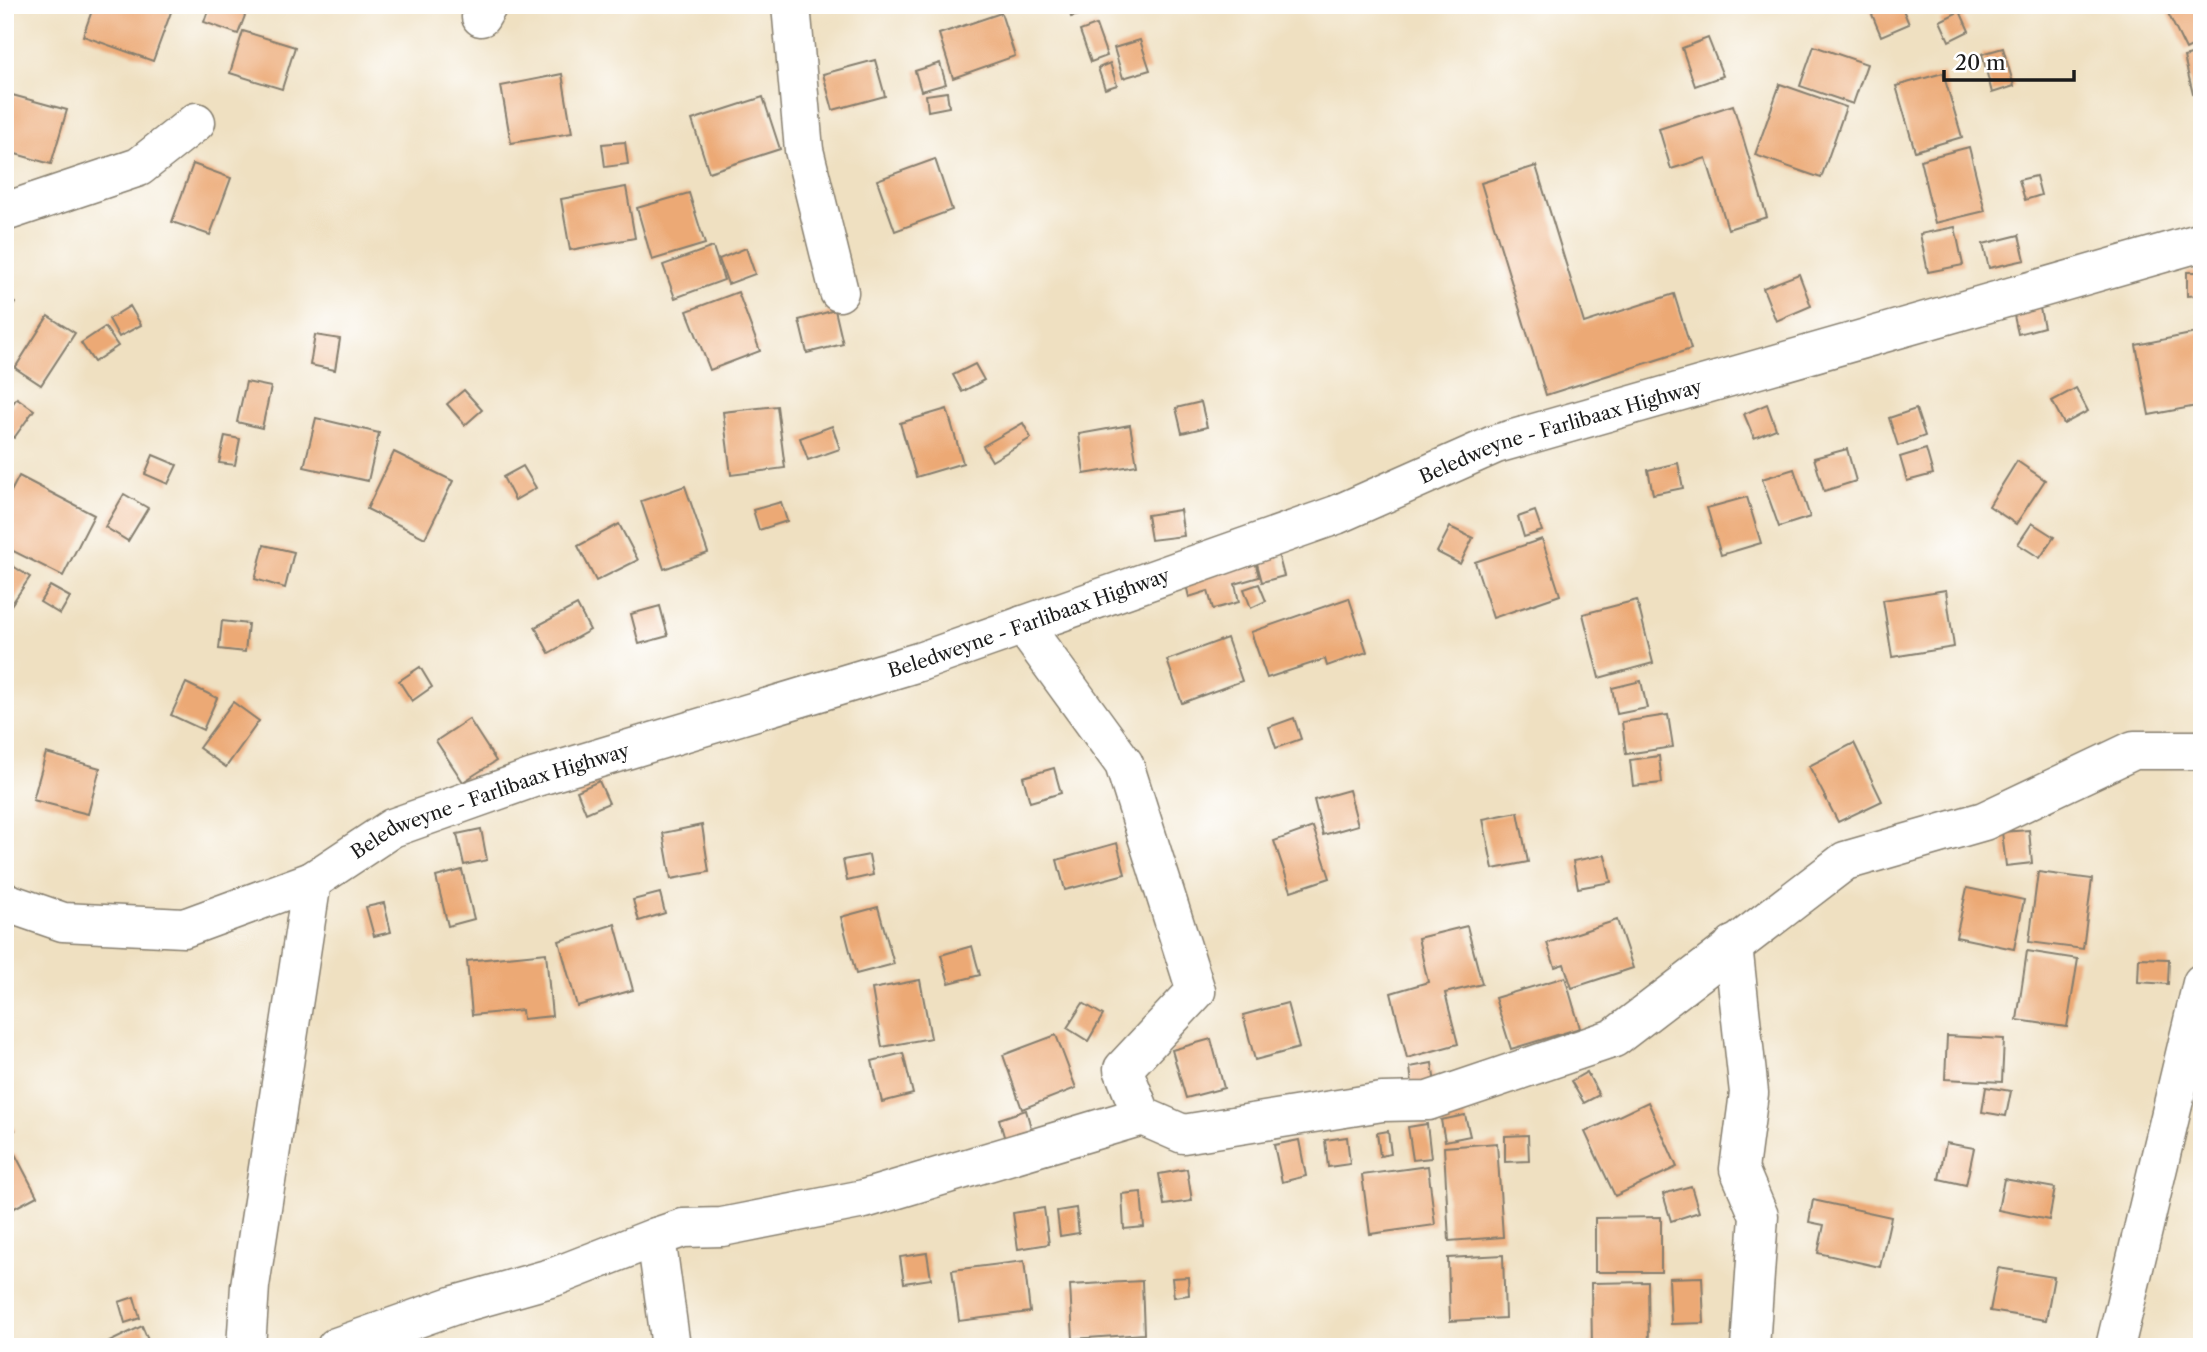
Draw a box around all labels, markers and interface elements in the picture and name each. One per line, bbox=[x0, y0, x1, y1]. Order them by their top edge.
scale bar bbox=[1944, 38, 2074, 82]
text: 20 m bbox=[1955, 50, 2006, 75]
street label: Beledweyne - Farlibaax Highway bbox=[1416, 375, 1705, 489]
street label: Beledweyne - Farlibaax Highway bbox=[885, 563, 1173, 683]
street label: Beledweyne - Farlibaax Highway bbox=[347, 739, 632, 864]

